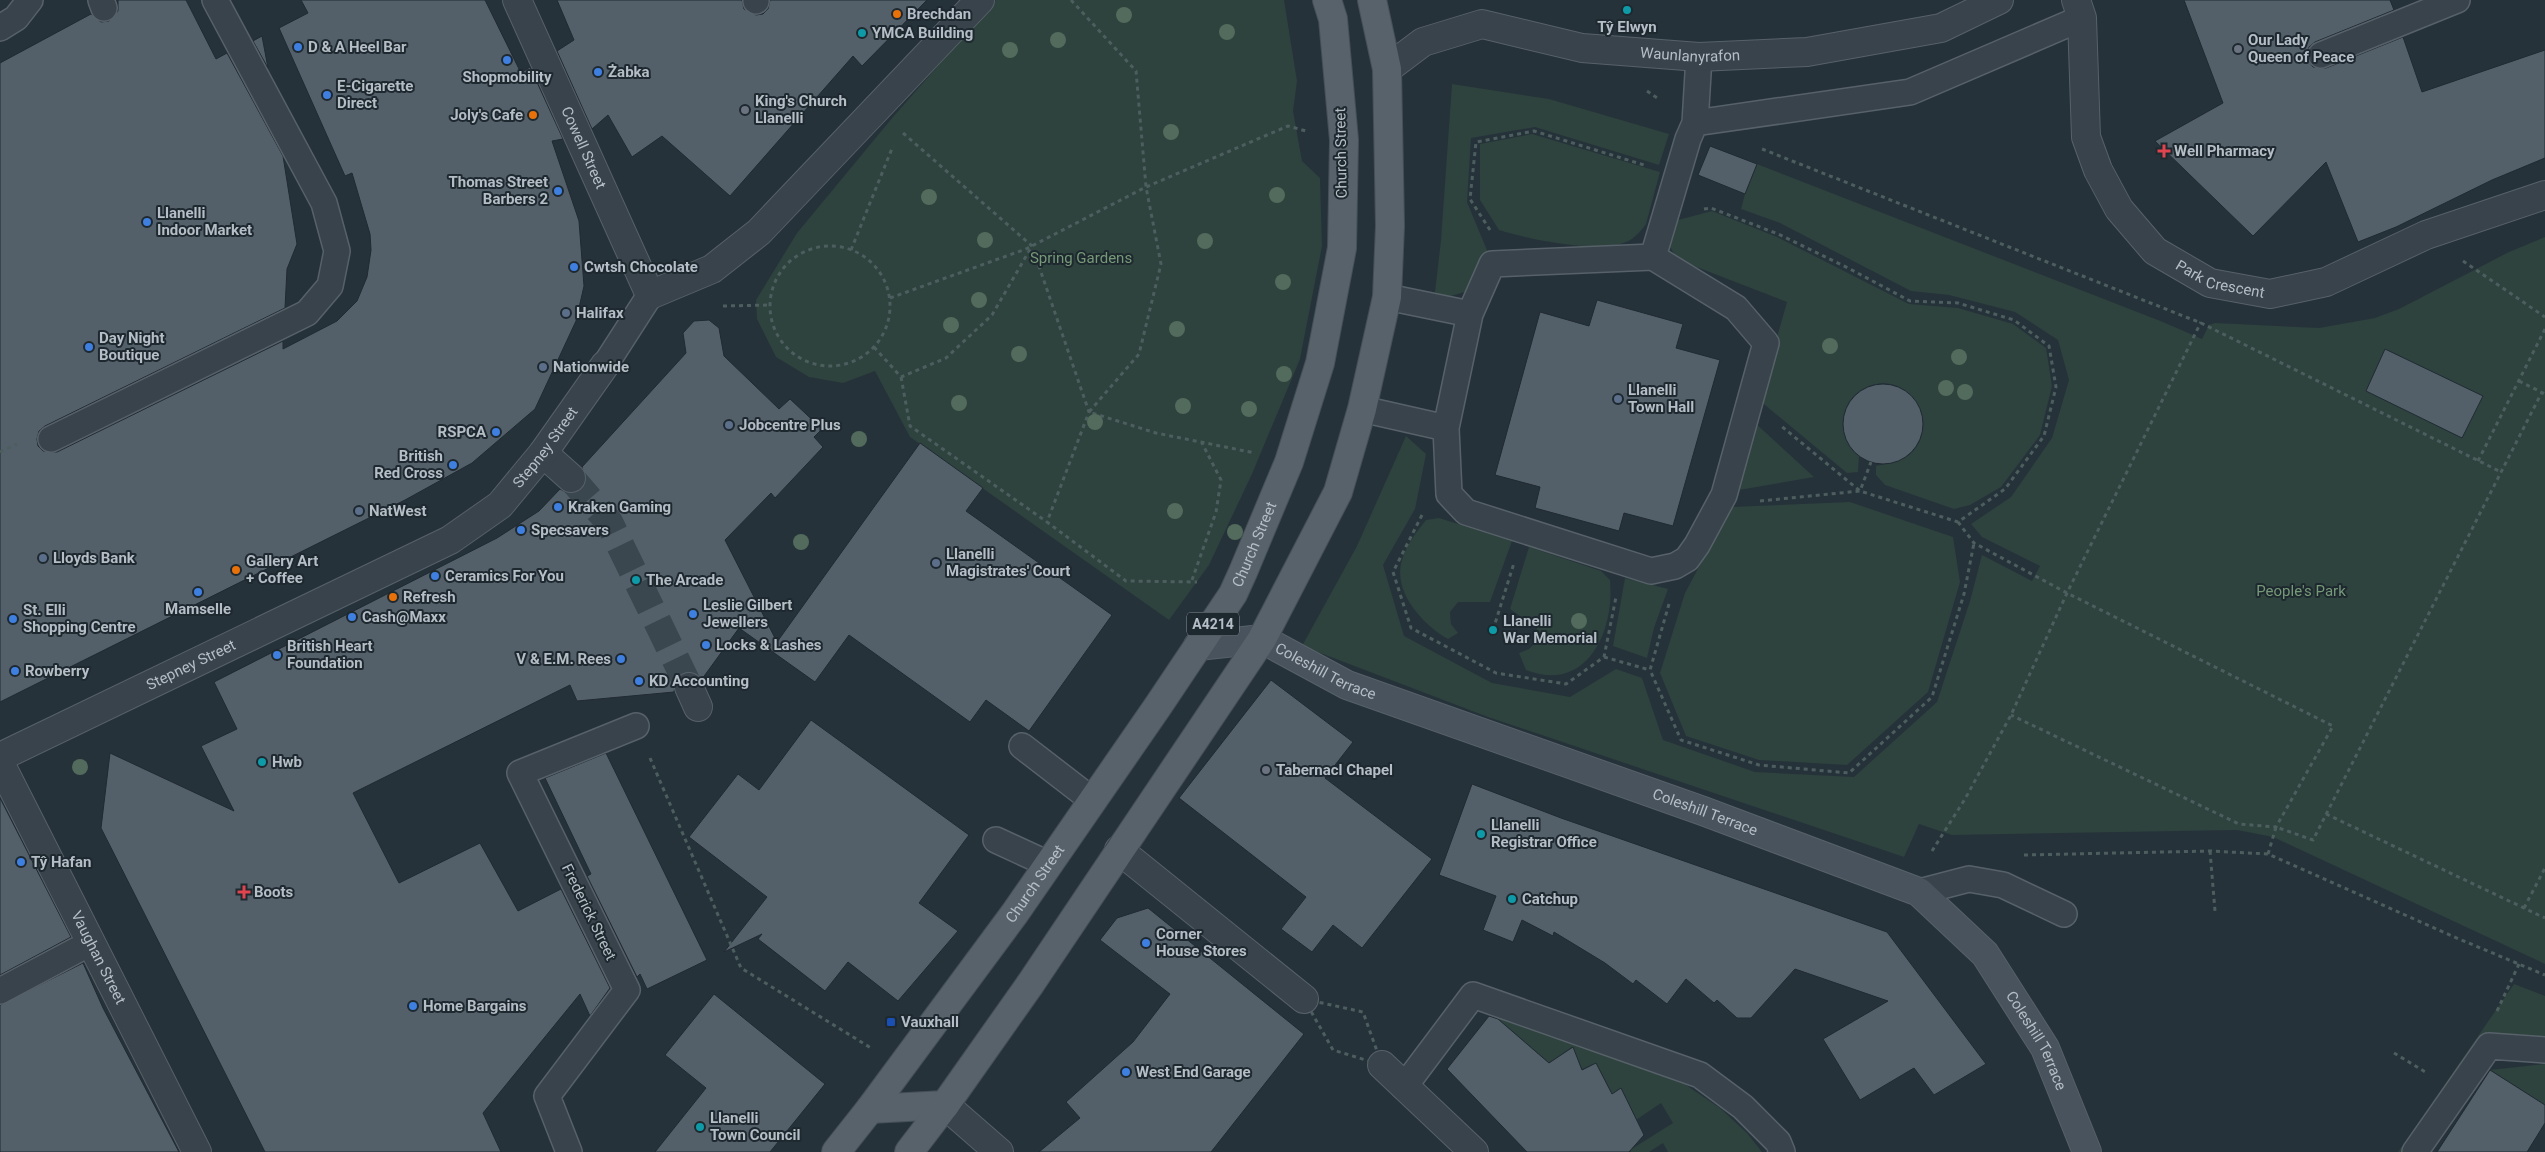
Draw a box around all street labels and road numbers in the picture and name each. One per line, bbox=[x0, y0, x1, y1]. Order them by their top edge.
street label: Waunlanyrafon bbox=[1640, 44, 1741, 66]
street label: Cowell Street bbox=[557, 104, 610, 192]
street label: Church Street bbox=[1331, 107, 1351, 198]
street label: Park Crescent bbox=[2173, 256, 2266, 302]
street label: Stepney Street bbox=[509, 403, 582, 492]
street label: Church Street bbox=[1228, 499, 1280, 590]
road number: A4214 bbox=[1187, 612, 1239, 636]
street label: Stepney Street bbox=[143, 636, 239, 694]
street label: Coleshill Terrace bbox=[1272, 639, 1379, 704]
street label: Coleshill Terrace bbox=[1650, 785, 1760, 840]
street label: Church Street bbox=[1002, 841, 1068, 926]
street label: Frederick Street bbox=[558, 861, 620, 963]
street label: Vaughan Street bbox=[67, 908, 130, 1007]
street label: Coleshill Terrace bbox=[2002, 988, 2070, 1093]

